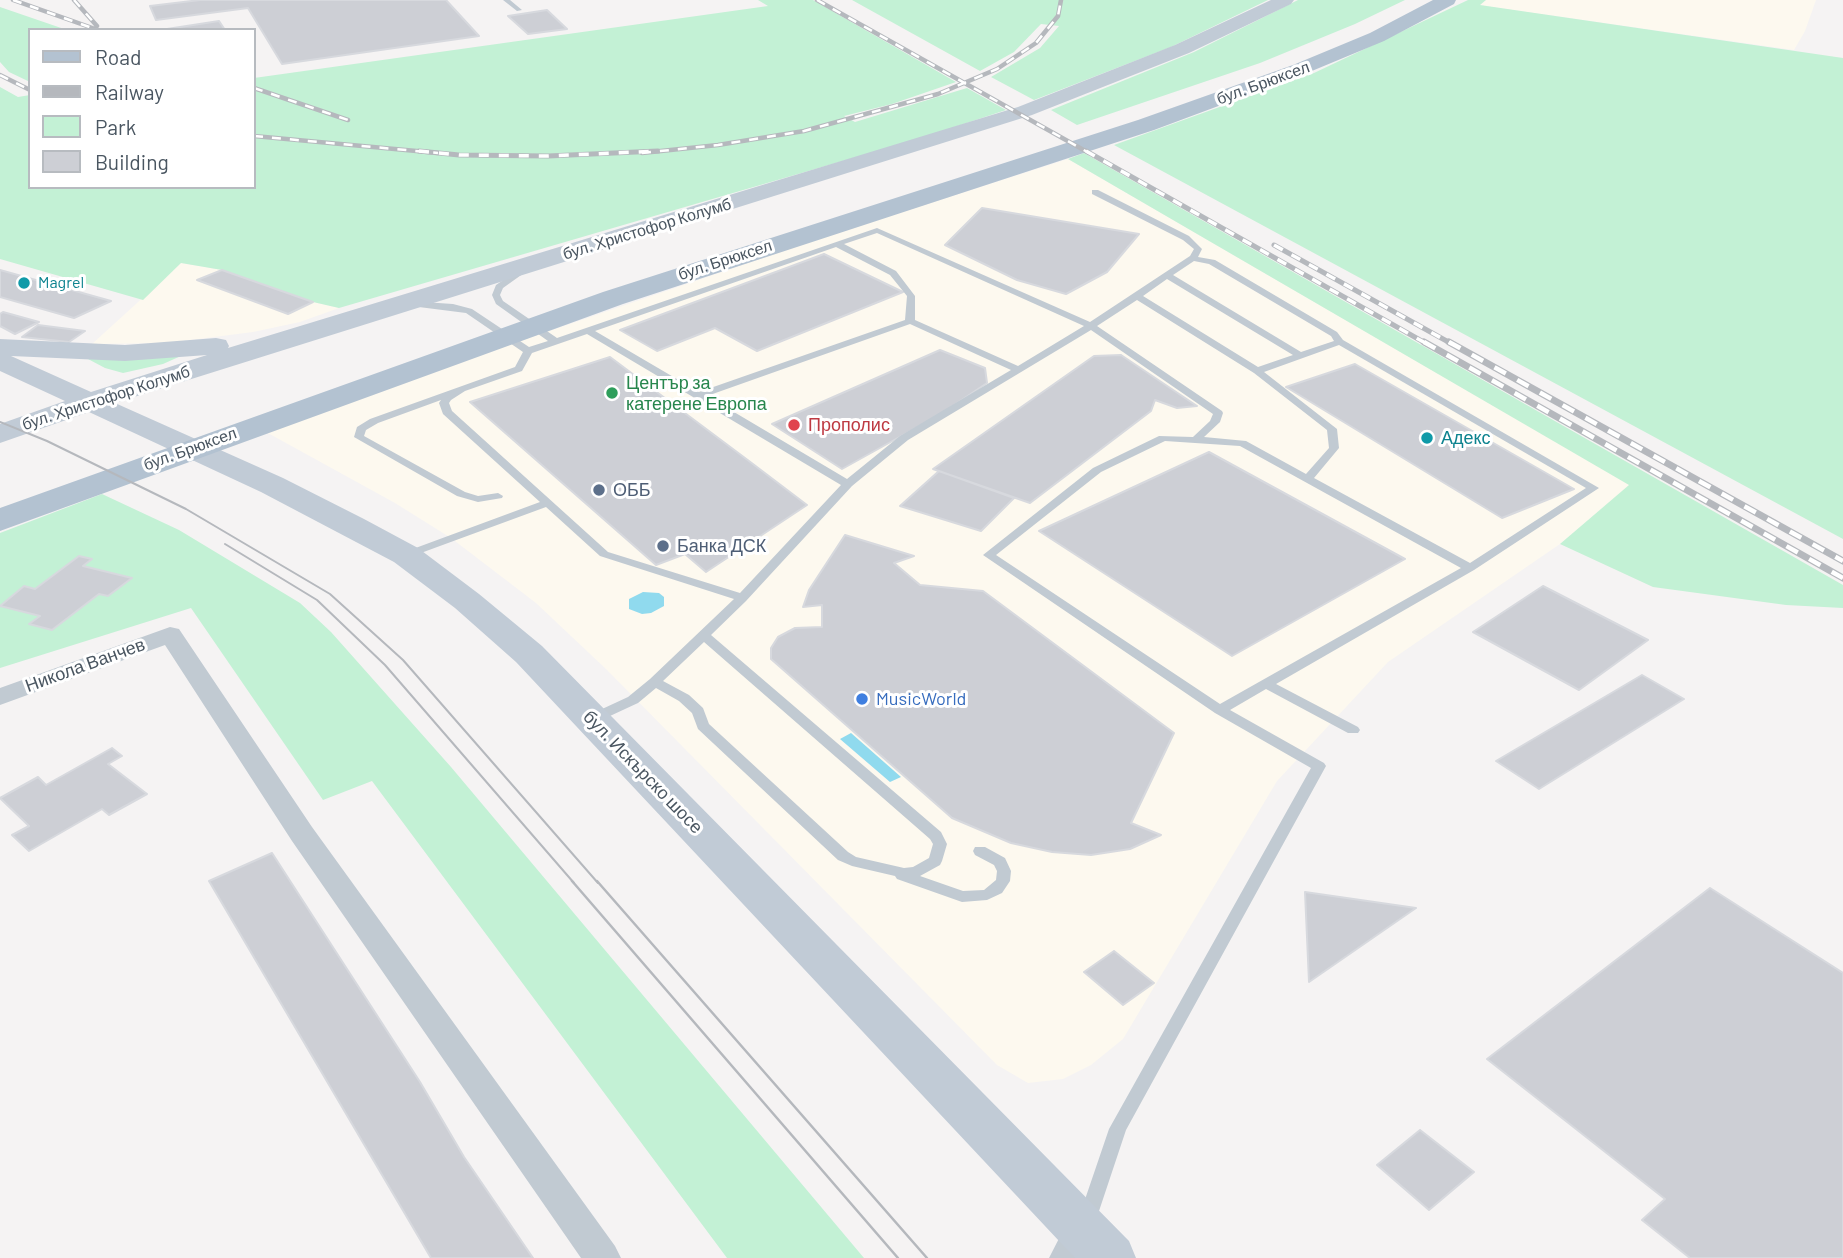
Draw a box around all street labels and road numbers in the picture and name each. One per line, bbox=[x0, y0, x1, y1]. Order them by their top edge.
street label: бул. Брюксел bbox=[1214, 57, 1312, 109]
street label: бул. Христофор Колумб bbox=[560, 194, 734, 264]
street label: бул. Брюксел bbox=[676, 236, 774, 284]
street label: бул. Христофор Колумб bbox=[20, 362, 192, 434]
street label: бул. Брюксел bbox=[141, 423, 239, 475]
street label: Никола Ванчев bbox=[22, 633, 148, 697]
street label: бул. Искърско шосе bbox=[579, 706, 707, 838]

